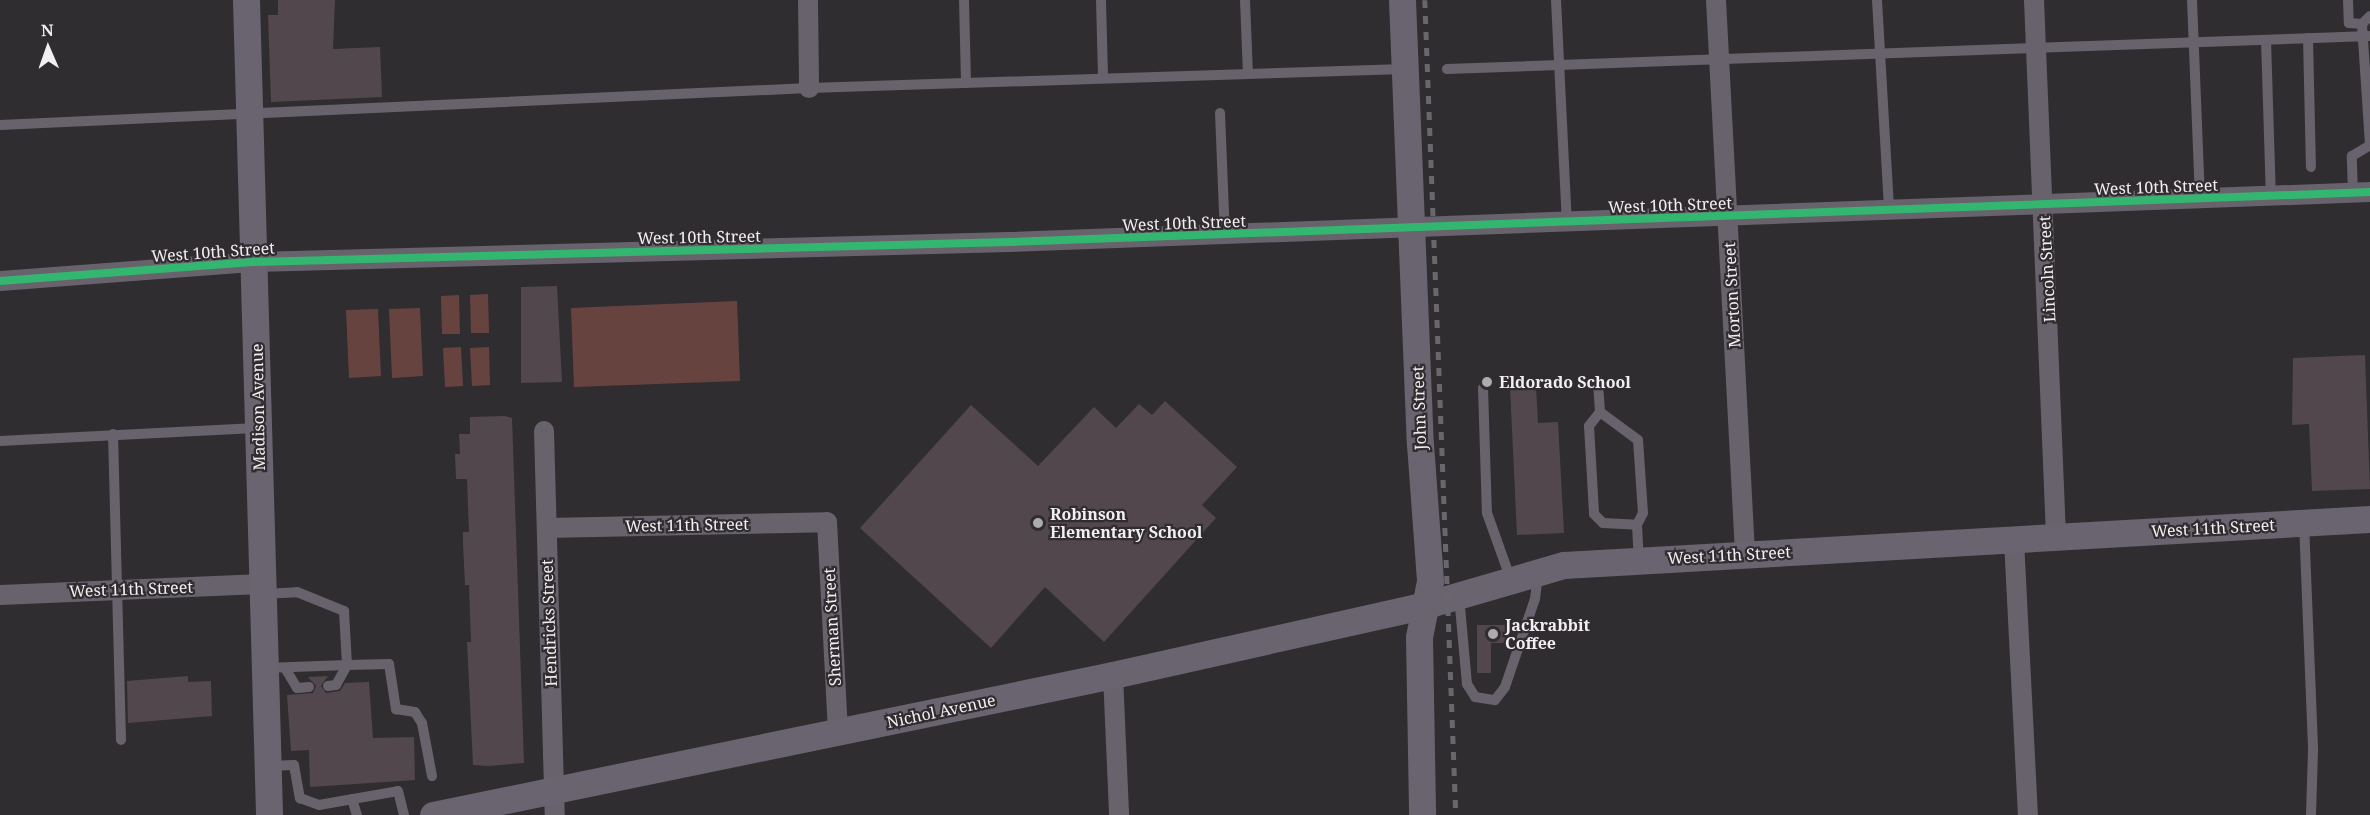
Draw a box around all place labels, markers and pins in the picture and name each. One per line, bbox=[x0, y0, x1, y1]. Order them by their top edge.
place label: Eldorado School bbox=[1499, 372, 1631, 392]
marker: Eldorado School bbox=[1480, 375, 1494, 389]
place label: Robinson Elementary School bbox=[1050, 504, 1202, 542]
marker: Robinson Elementary School bbox=[1031, 516, 1045, 530]
place label: Jackrabbit Coffee bbox=[1505, 615, 1590, 653]
marker: Jackrabbit Coffee bbox=[1486, 627, 1500, 641]

